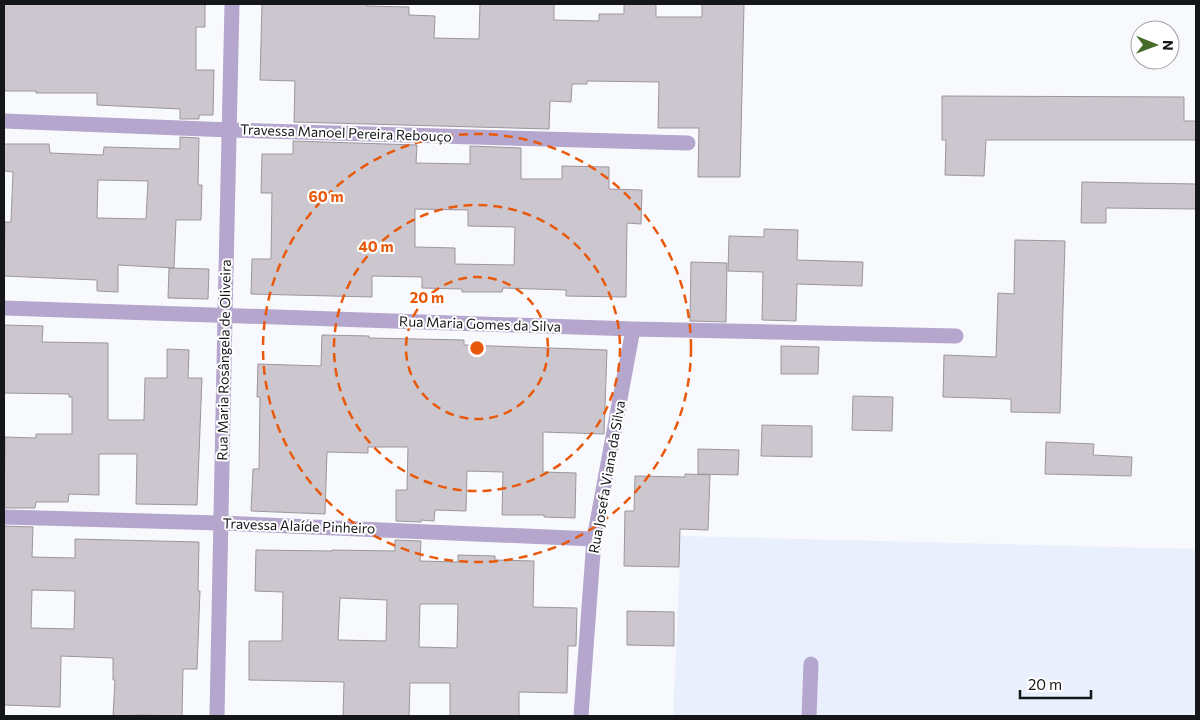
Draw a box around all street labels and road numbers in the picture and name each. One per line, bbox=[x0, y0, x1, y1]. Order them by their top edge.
street label: Travessa Manoel Pereira Rebouço bbox=[240, 120, 452, 145]
street label: Rua Maria Rosângela de Oliveira bbox=[213, 259, 234, 461]
street label: Rua Maria Gomes da Silva bbox=[399, 312, 561, 335]
street label: Rua Josefa Viana da Silva bbox=[585, 399, 628, 555]
street label: Travessa Alaíde Pinheiro bbox=[222, 514, 376, 537]

